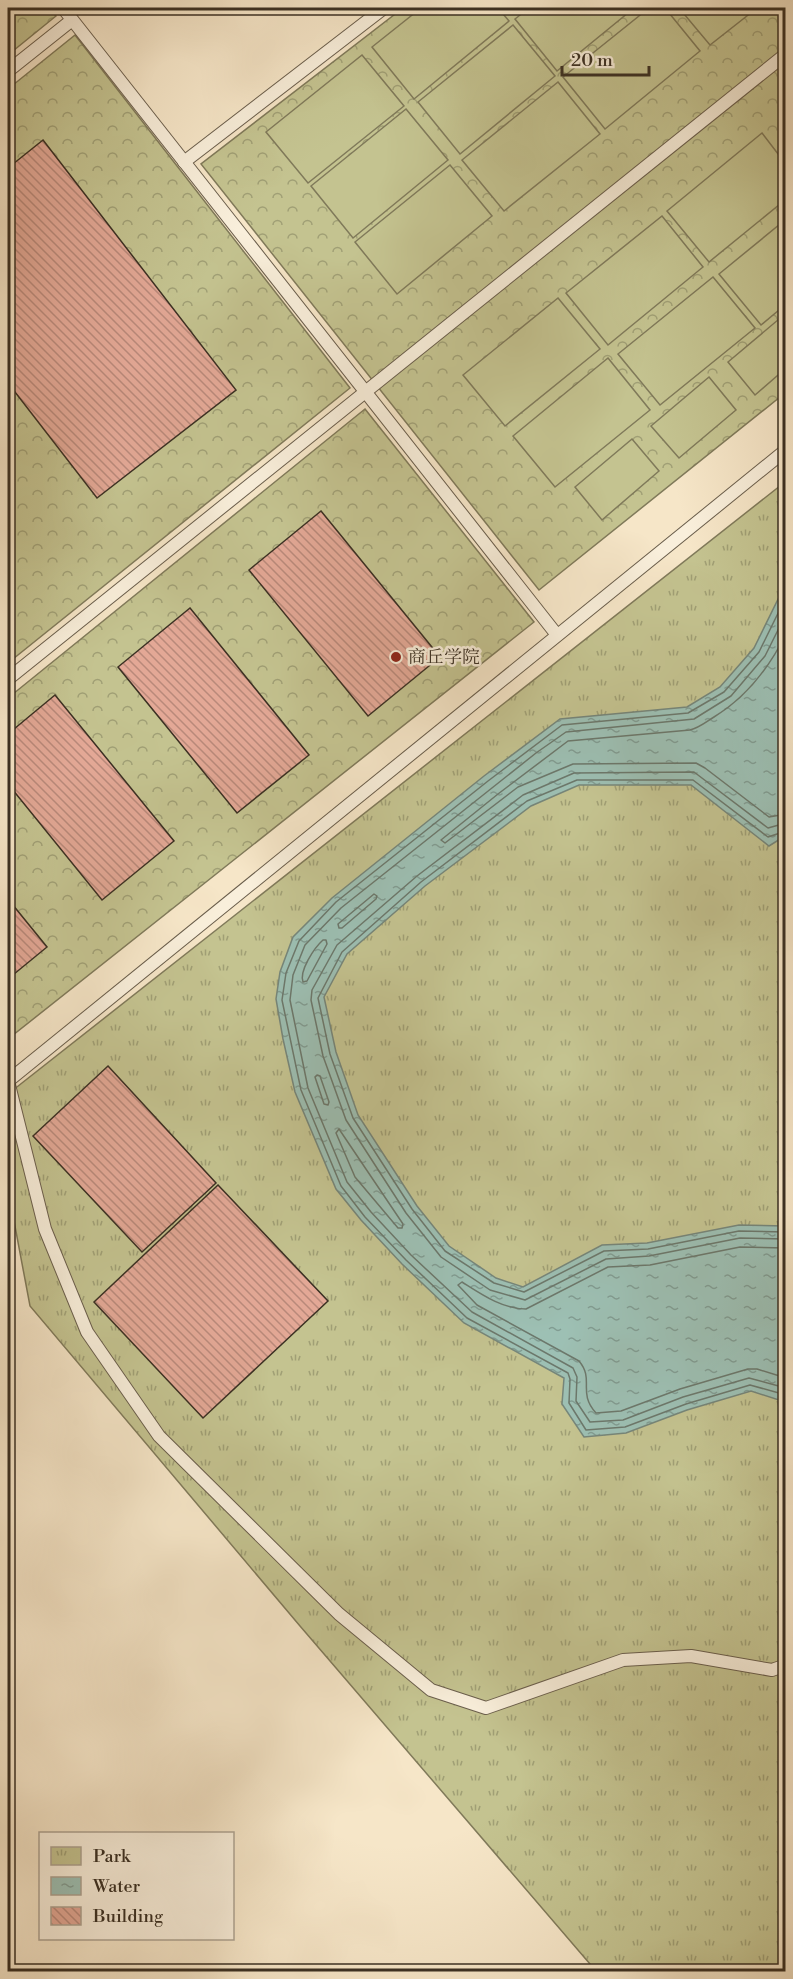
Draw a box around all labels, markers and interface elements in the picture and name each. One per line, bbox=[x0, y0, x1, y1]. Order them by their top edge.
scale bar bbox=[562, 39, 649, 77]
text: 20 m bbox=[571, 49, 613, 72]
place label: 商丘学院 bbox=[408, 646, 480, 669]
marker: 商丘学院 bbox=[389, 650, 403, 664]
legend bbox=[39, 1832, 234, 1940]
text: Park bbox=[93, 1845, 132, 1868]
text: Water bbox=[92, 1875, 141, 1898]
text: Building bbox=[92, 1905, 164, 1928]

